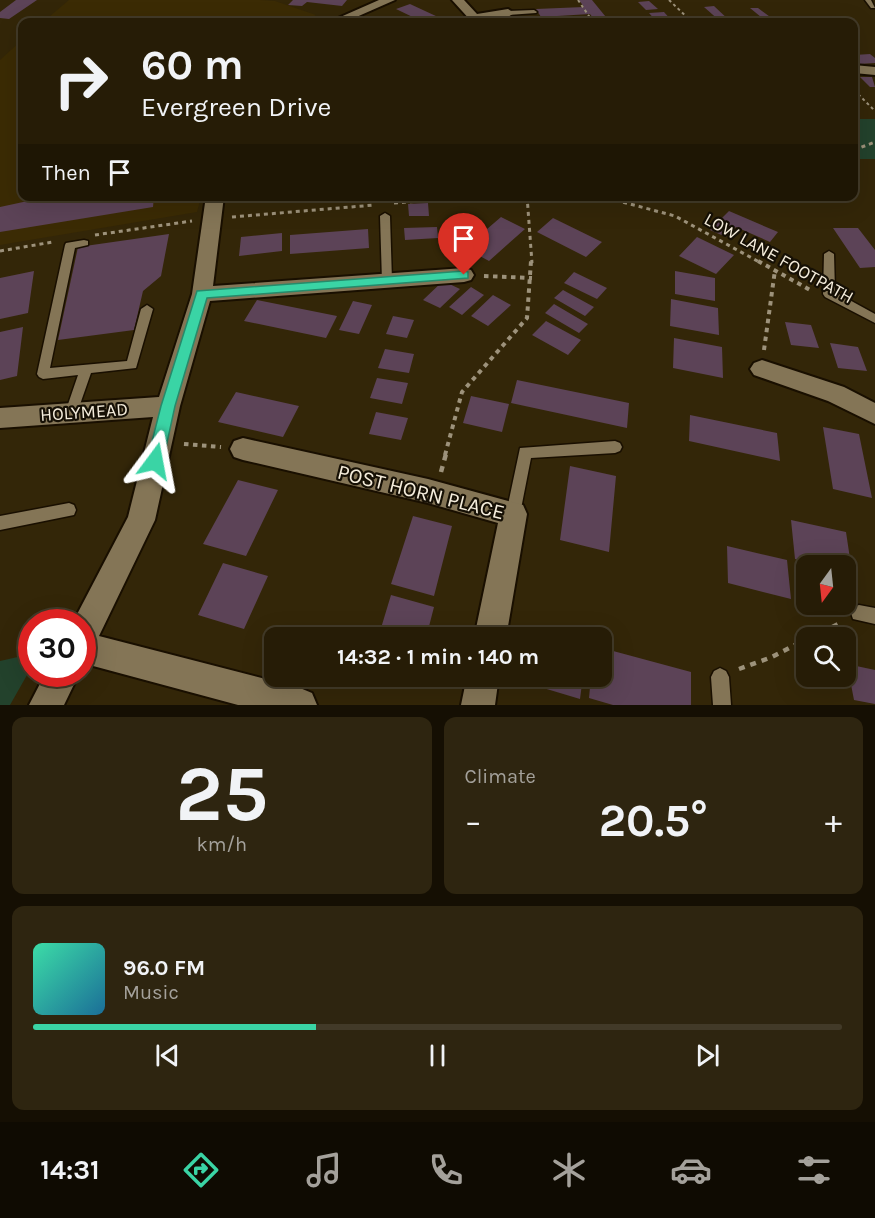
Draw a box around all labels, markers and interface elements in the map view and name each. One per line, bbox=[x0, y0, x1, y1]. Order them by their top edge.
text: 60 m bbox=[141, 40, 244, 90]
icon: right bbox=[42, 42, 120, 120]
text: Evergreen Drive bbox=[141, 91, 331, 123]
icon: arrive bbox=[103, 156, 136, 189]
text: Then bbox=[42, 160, 91, 186]
street label: LOW LANE FOOTPATH bbox=[700, 208, 858, 308]
pin bbox=[438, 213, 489, 275]
icon: arrive bbox=[447, 222, 480, 255]
street label: HOLYMEAD bbox=[39, 398, 129, 426]
position arrow bbox=[123, 429, 187, 493]
street label: POST HORN PLACE bbox=[335, 460, 507, 524]
north arrow bbox=[796, 555, 856, 615]
map controls bbox=[796, 555, 856, 687]
speed limit sign: 30 bbox=[18, 609, 96, 687]
button: search bbox=[796, 627, 856, 687]
text: 14:32 · 1 min · 140 m bbox=[337, 644, 539, 670]
text: 25 bbox=[175, 748, 268, 840]
text: Climate bbox=[465, 765, 536, 788]
text: 20.5° bbox=[599, 795, 708, 847]
text: − bbox=[465, 802, 482, 840]
text: + bbox=[825, 802, 842, 840]
text: km/h bbox=[196, 833, 247, 856]
text: 96.0 FM bbox=[123, 955, 205, 981]
text: Music bbox=[123, 981, 179, 1004]
icon: previous bbox=[151, 1039, 184, 1072]
icon: pause bbox=[421, 1039, 454, 1072]
icon: next bbox=[691, 1039, 724, 1072]
icon: directions bbox=[180, 1149, 222, 1191]
icon: music bbox=[303, 1149, 345, 1191]
icon: phone bbox=[425, 1149, 467, 1191]
icon: climate bbox=[548, 1149, 590, 1191]
icon: car bbox=[670, 1149, 712, 1191]
icon: filters bbox=[793, 1149, 835, 1191]
text: 14:31 bbox=[40, 1154, 100, 1186]

